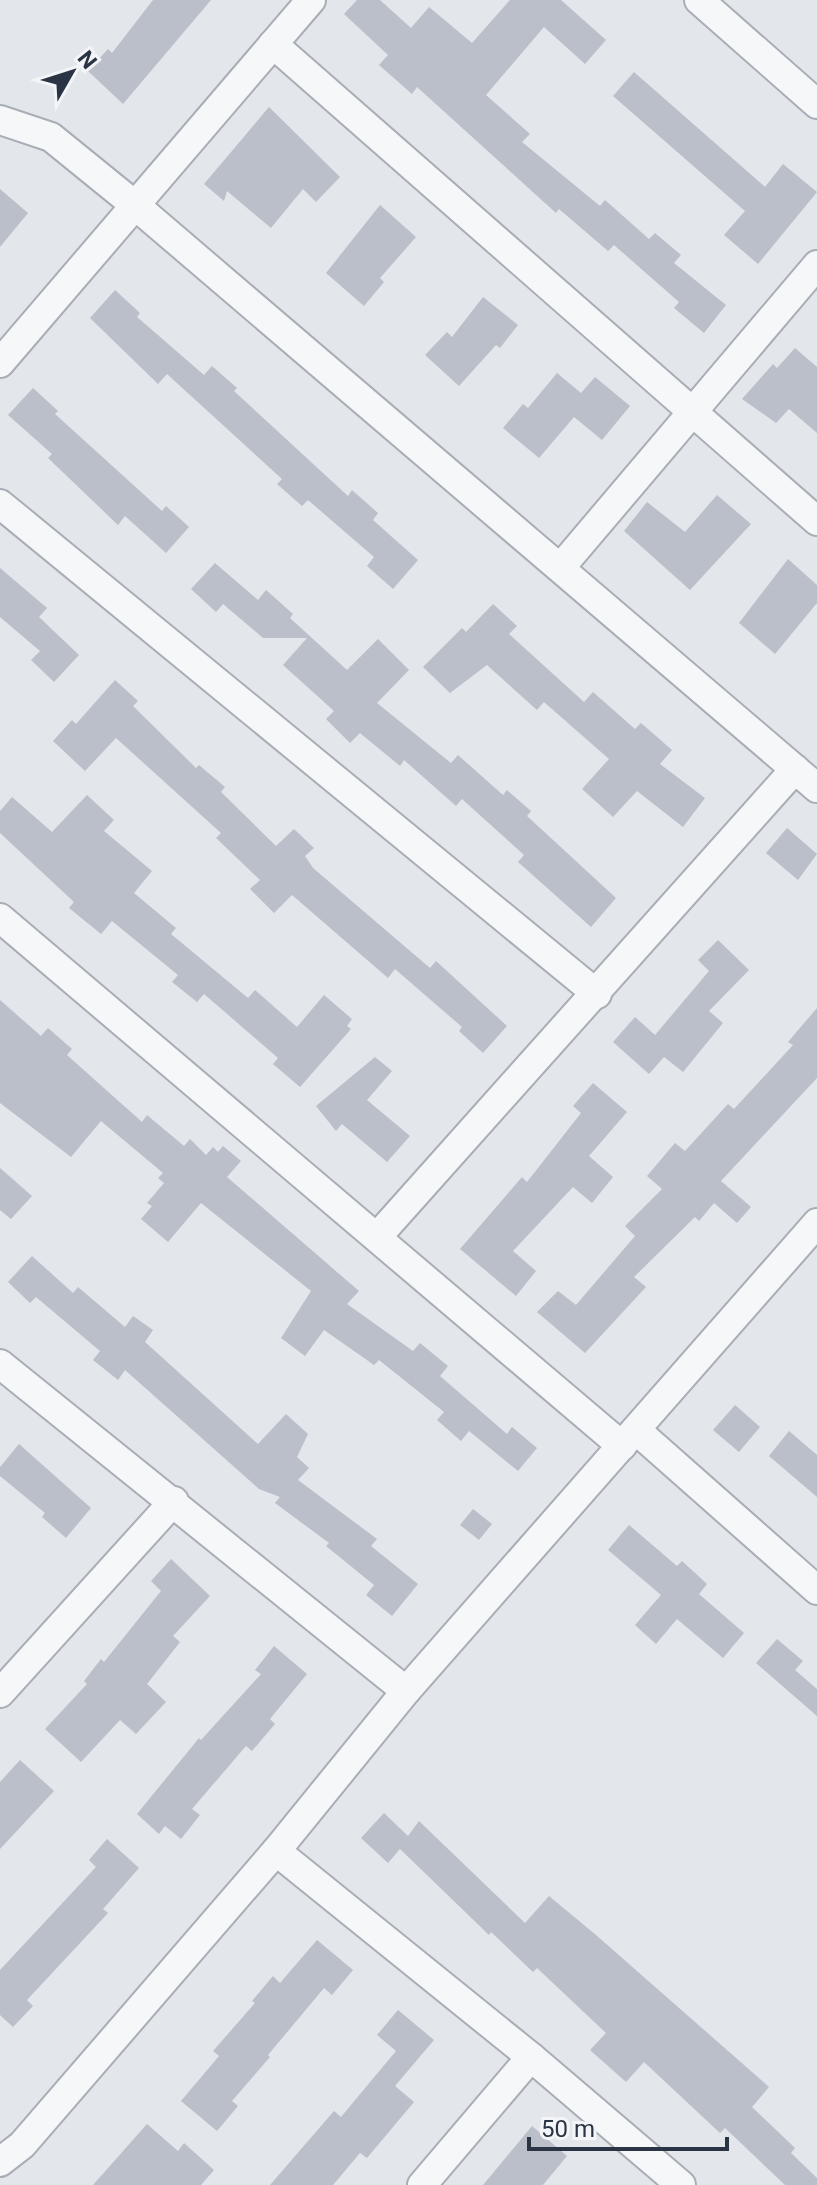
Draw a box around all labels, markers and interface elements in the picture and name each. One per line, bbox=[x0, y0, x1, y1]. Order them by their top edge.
north arrow bbox=[32, 32, 112, 112]
text: N bbox=[73, 46, 102, 74]
scale bar bbox=[529, 2101, 727, 2151]
text: 50 m bbox=[541, 2115, 595, 2143]

